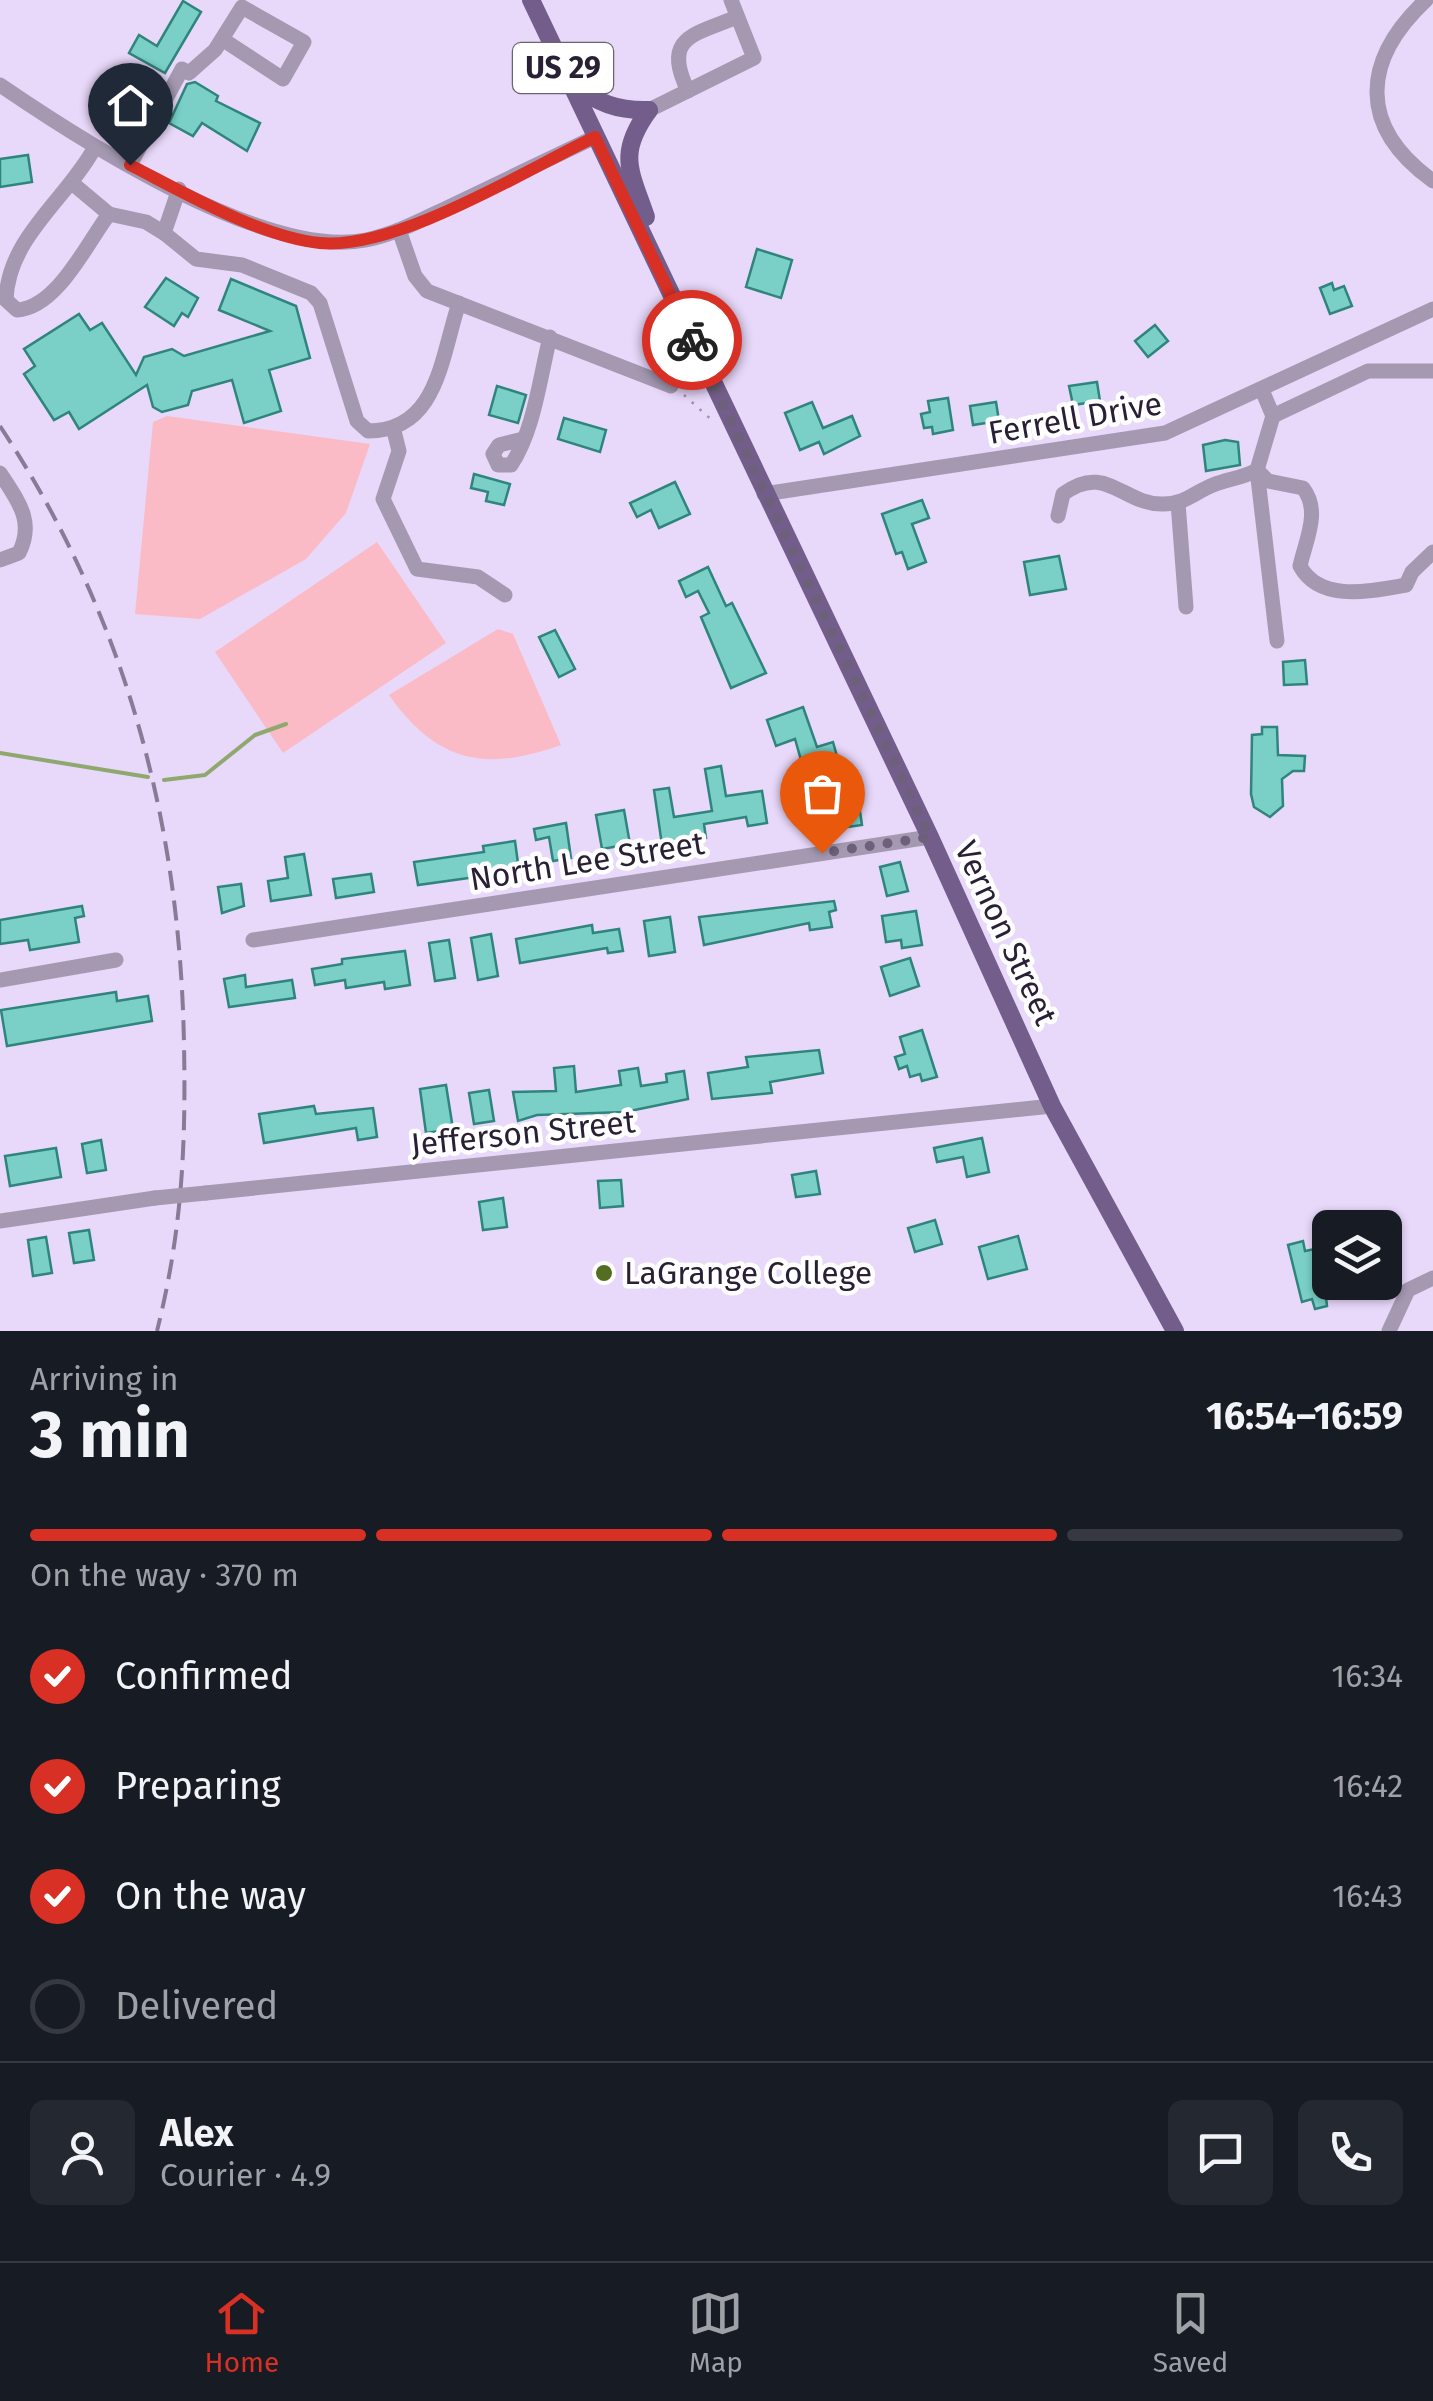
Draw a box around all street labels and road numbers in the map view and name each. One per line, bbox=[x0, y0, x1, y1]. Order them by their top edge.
road number: US 29 bbox=[513, 43, 613, 93]
street label: Ferrell Drive bbox=[985, 384, 1165, 452]
street label: North Lee Street bbox=[467, 824, 707, 898]
street label: Vernon Street bbox=[947, 835, 1065, 1031]
street label: Jefferson Street bbox=[409, 1102, 637, 1164]

